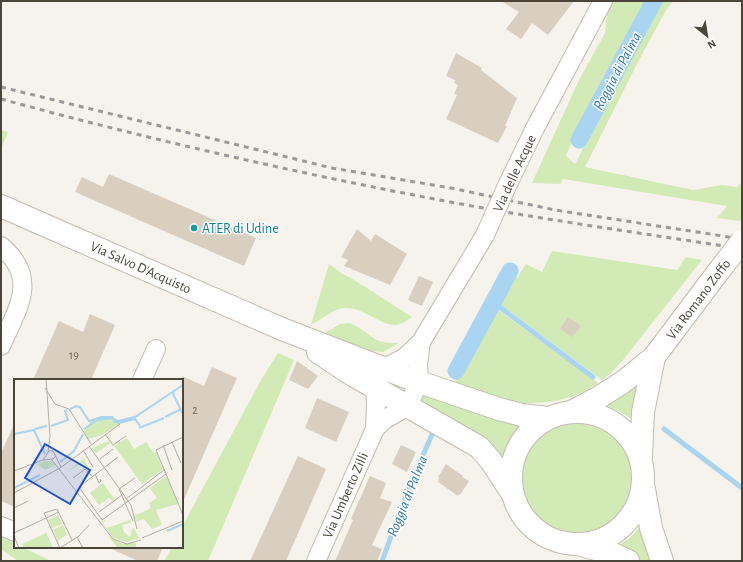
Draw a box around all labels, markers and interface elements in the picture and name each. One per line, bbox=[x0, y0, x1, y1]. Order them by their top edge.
north arrow bbox=[687, 16, 727, 56]
water label: Roggia di Palma bbox=[591, 30, 644, 112]
text: N bbox=[706, 38, 718, 51]
street label: Via delle Acque bbox=[491, 133, 539, 214]
place label: ATER di Udine bbox=[202, 222, 279, 236]
marker: ATER di Udine bbox=[189, 223, 199, 233]
street label: Via Salvo D'Acquisto bbox=[88, 239, 193, 296]
street label: Via Romano Zoffo bbox=[664, 257, 734, 342]
house number: 19 bbox=[69, 349, 79, 361]
inset map bbox=[14, 379, 183, 548]
house number: 2 bbox=[192, 404, 198, 416]
street label: Via Umberto Zilli bbox=[321, 450, 371, 540]
water label: Roggia di Palma bbox=[385, 454, 430, 539]

